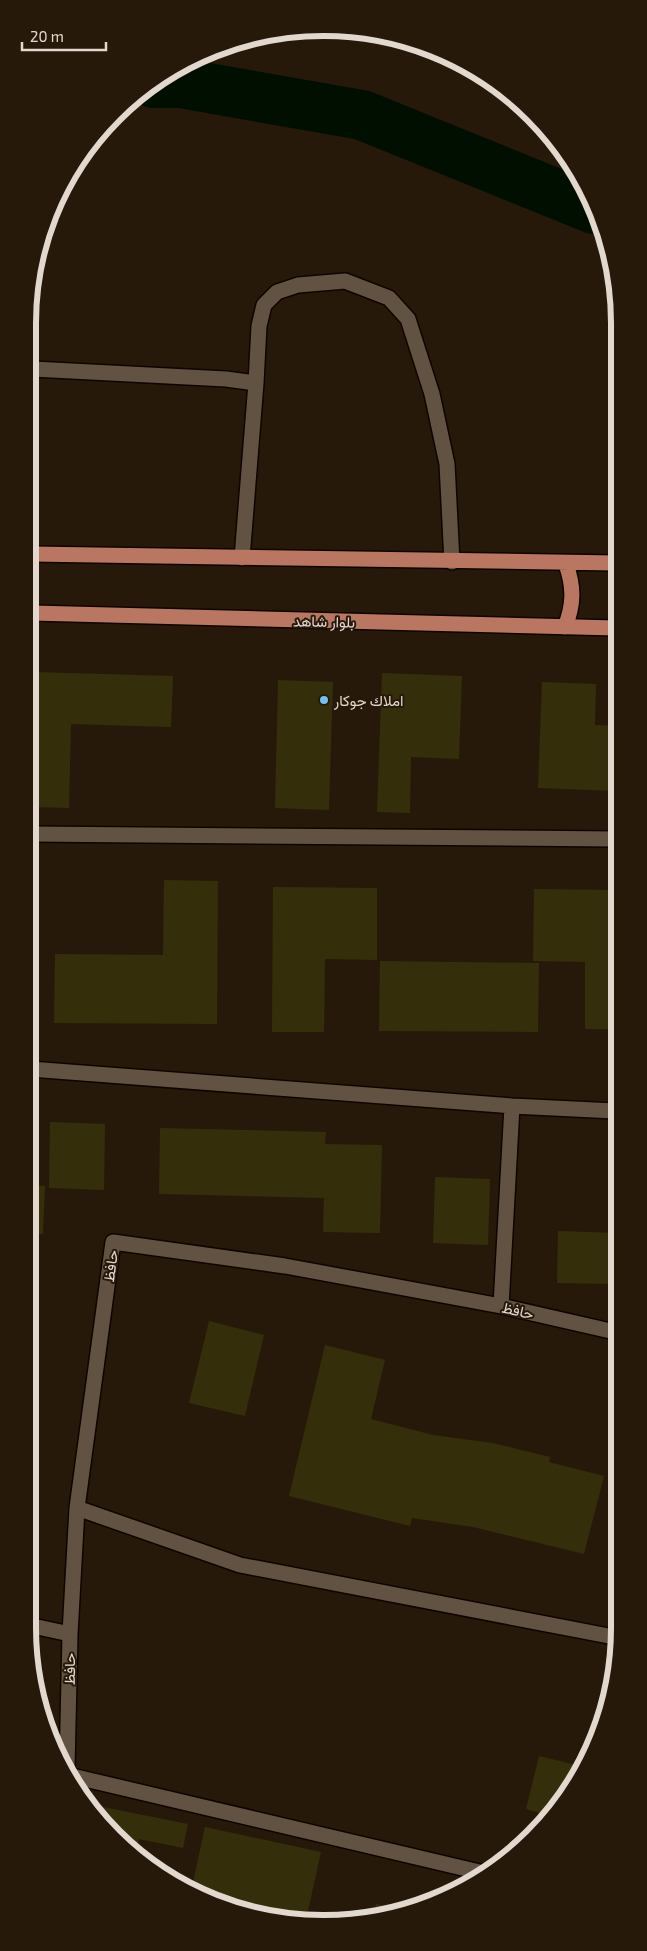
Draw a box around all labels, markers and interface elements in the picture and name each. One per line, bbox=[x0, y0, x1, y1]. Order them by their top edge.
scale bar bbox=[22, 20, 106, 52]
text: 20 m bbox=[30, 27, 64, 45]
street label: بلوار شاهد bbox=[293, 611, 355, 632]
place label: املاك جوكار bbox=[333, 691, 404, 710]
marker: املاك جوكار bbox=[318, 694, 330, 706]
street label: حافظ bbox=[99, 1249, 121, 1283]
street label: حافظ bbox=[500, 1298, 536, 1322]
street label: حافظ bbox=[60, 1653, 78, 1685]

